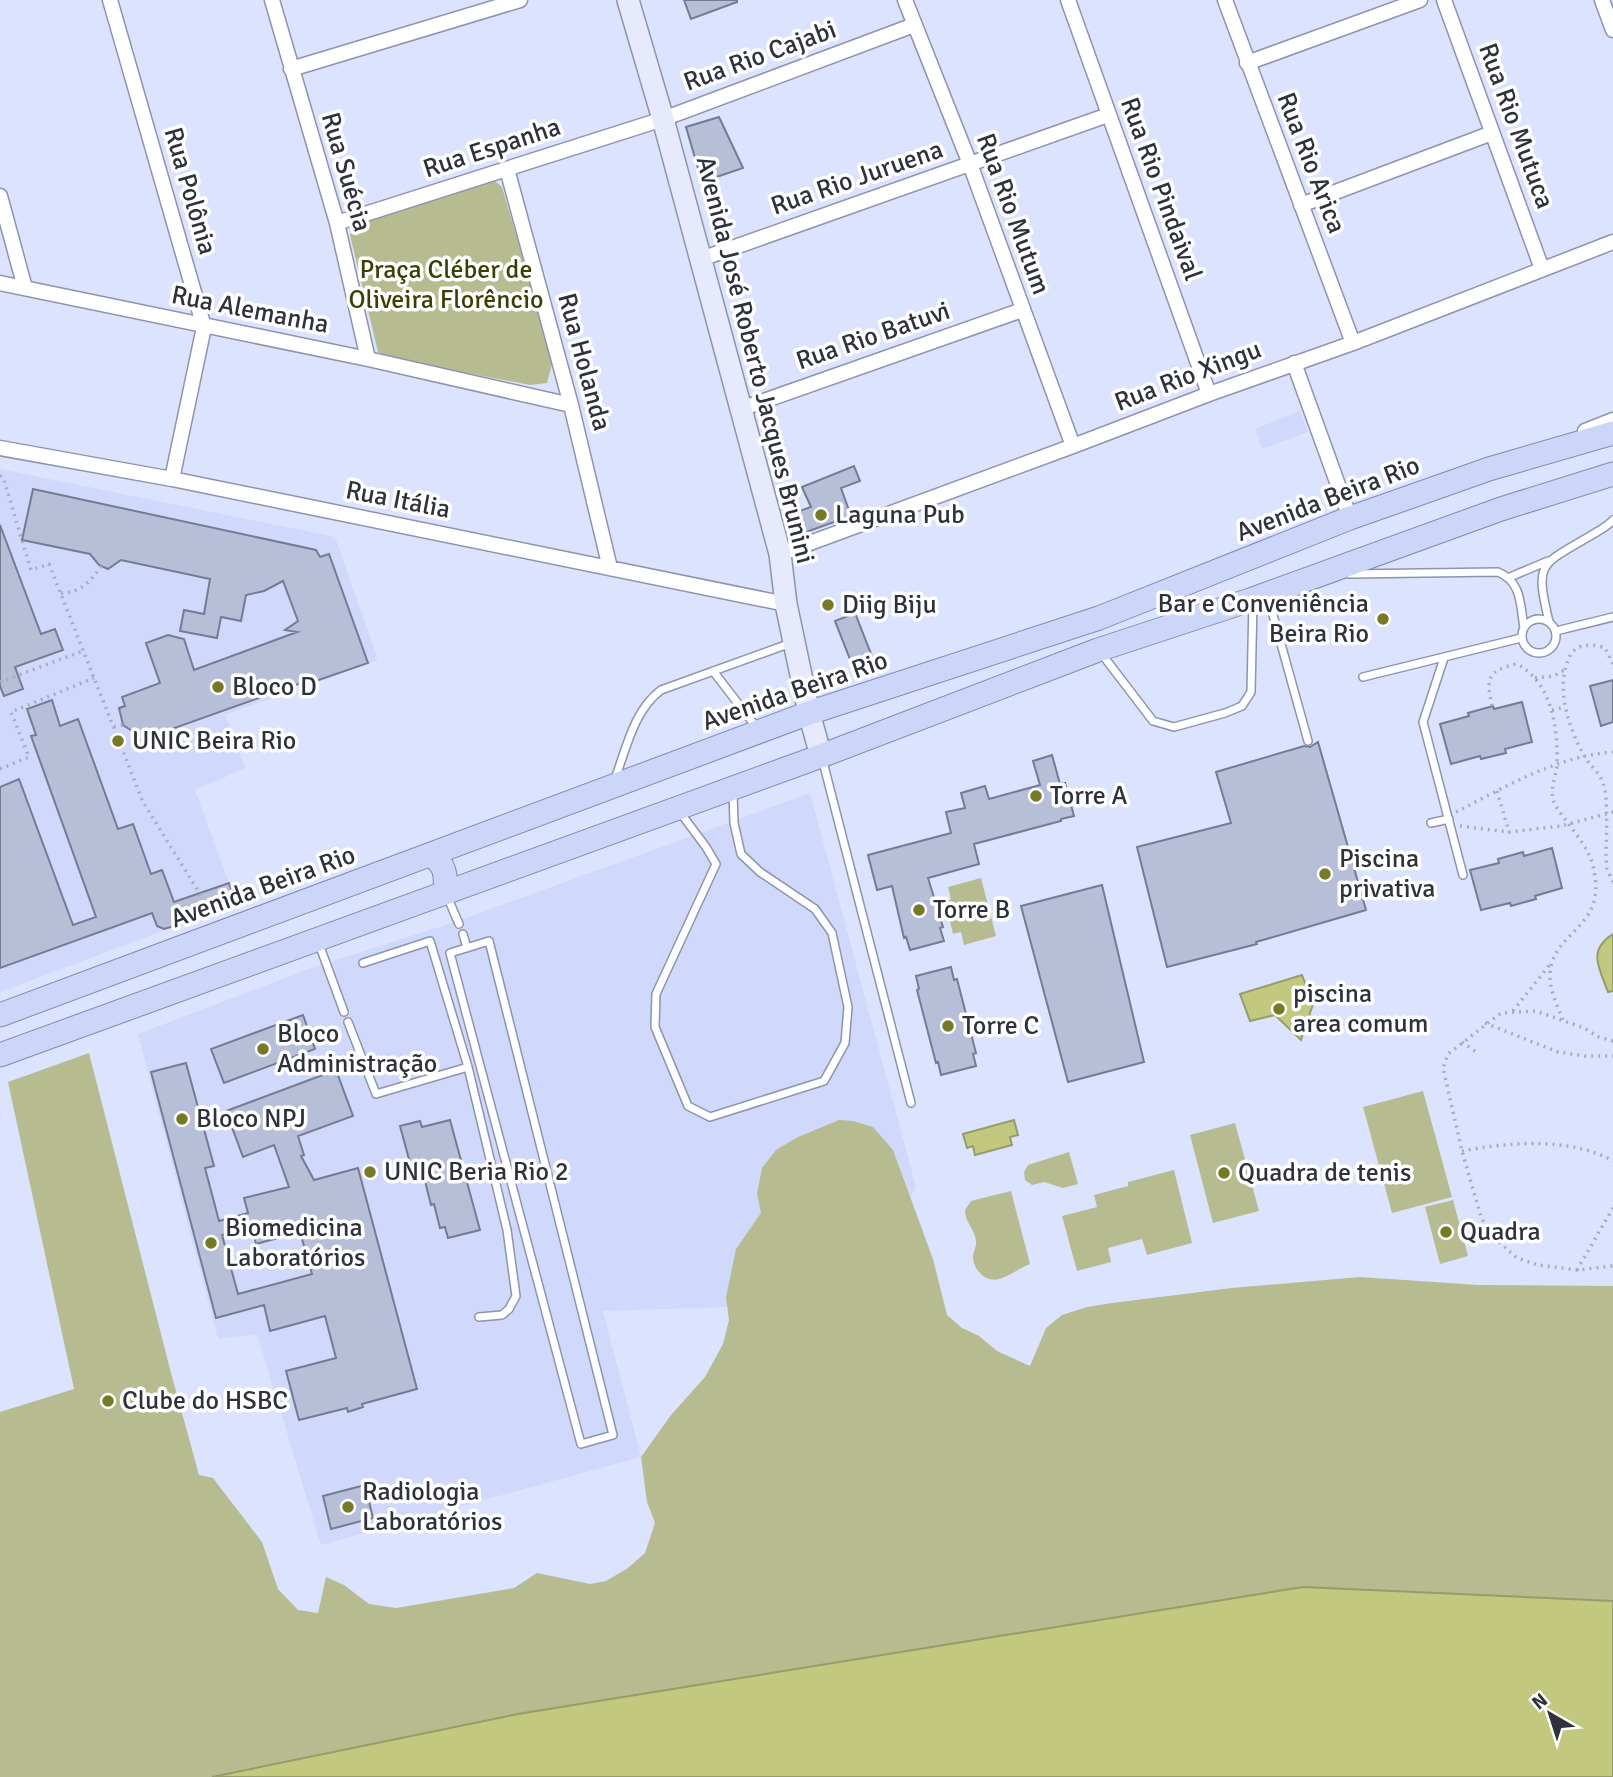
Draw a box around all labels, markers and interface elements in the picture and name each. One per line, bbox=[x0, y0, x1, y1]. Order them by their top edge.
street label: Rua Rio Cajabi bbox=[679, 14, 841, 98]
street label: Rua Rio Mutuca bbox=[1471, 39, 1561, 213]
street label: Rua Rio Arica bbox=[1269, 88, 1353, 238]
street label: Rua Rio Pindaival bbox=[1113, 93, 1209, 285]
street label: Rua Suécia bbox=[314, 109, 378, 235]
street label: Rua Espanha bbox=[419, 111, 565, 185]
street label: Rua Polônia bbox=[157, 124, 223, 258]
street label: Rua Rio Mutum bbox=[969, 129, 1057, 299]
street label: Rua Rio Juruena bbox=[767, 134, 947, 222]
street label: Avenida José Roberto Jacques Brunini bbox=[689, 153, 821, 567]
park label: Praça Cléber de Oliveira Florêncio bbox=[348, 254, 544, 316]
street label: Rua Alemanha bbox=[169, 279, 331, 341]
street label: Rua Holanda bbox=[550, 290, 618, 434]
street label: Rua Rio Batuvi bbox=[792, 295, 954, 377]
street label: Rua Rio Xingu bbox=[1110, 333, 1266, 419]
street label: Avenida Beira Rio bbox=[1232, 449, 1424, 549]
street label: Rua Itália bbox=[343, 474, 453, 526]
place label: Laguna Pub bbox=[835, 499, 965, 531]
marker: Laguna Pub bbox=[813, 507, 829, 523]
place label: Bar e Conveniência Beira Rio bbox=[1158, 588, 1369, 650]
place label: Diig Biju bbox=[842, 589, 937, 621]
marker: Diig Biju bbox=[820, 597, 836, 613]
marker: Bar e Conveniência Beira Rio bbox=[1375, 611, 1391, 627]
street label: Avenida Beira Rio bbox=[698, 644, 892, 738]
place label: Bloco D bbox=[232, 671, 317, 703]
marker: Bloco D bbox=[210, 679, 226, 695]
place label: UNIC Beira Rio bbox=[132, 725, 296, 757]
marker: UNIC Beira Rio bbox=[110, 733, 126, 749]
place label: Torre A bbox=[1050, 780, 1128, 812]
marker: Torre A bbox=[1028, 788, 1044, 804]
street label: Avenida Beira Rio bbox=[166, 839, 360, 935]
place label: Piscina privativa bbox=[1339, 843, 1435, 905]
marker: Piscina privativa bbox=[1317, 866, 1333, 882]
place label: Torre B bbox=[933, 894, 1010, 926]
marker: Torre B bbox=[911, 902, 927, 918]
place label: piscina area comum bbox=[1293, 978, 1428, 1040]
marker: piscina area comum bbox=[1271, 1001, 1287, 1017]
place label: Torre C bbox=[962, 1010, 1039, 1042]
place label: Bloco Administração bbox=[277, 1018, 437, 1080]
marker: Torre C bbox=[940, 1018, 956, 1034]
marker: Bloco Administração bbox=[255, 1041, 271, 1057]
place label: Bloco NPJ bbox=[196, 1103, 306, 1135]
marker: Bloco NPJ bbox=[174, 1111, 190, 1127]
place label: UNIC Beria Rio 2 bbox=[384, 1156, 569, 1188]
place label: Quadra de tenis bbox=[1238, 1157, 1411, 1189]
marker: UNIC Beria Rio 2 bbox=[362, 1164, 378, 1180]
marker: Quadra de tenis bbox=[1216, 1165, 1232, 1181]
place label: Biomedicina Laboratórios bbox=[225, 1212, 365, 1274]
place label: Quadra bbox=[1460, 1216, 1541, 1248]
marker: Quadra bbox=[1438, 1224, 1454, 1240]
marker: Biomedicina Laboratórios bbox=[203, 1235, 219, 1251]
place label: Clube do HSBC bbox=[122, 1385, 288, 1417]
marker: Clube do HSBC bbox=[100, 1393, 116, 1409]
place label: Radiologia Laboratórios bbox=[362, 1476, 502, 1538]
marker: Radiologia Laboratórios bbox=[340, 1499, 356, 1515]
north arrow bbox=[1515, 1679, 1585, 1749]
text: N bbox=[1527, 1688, 1553, 1715]

